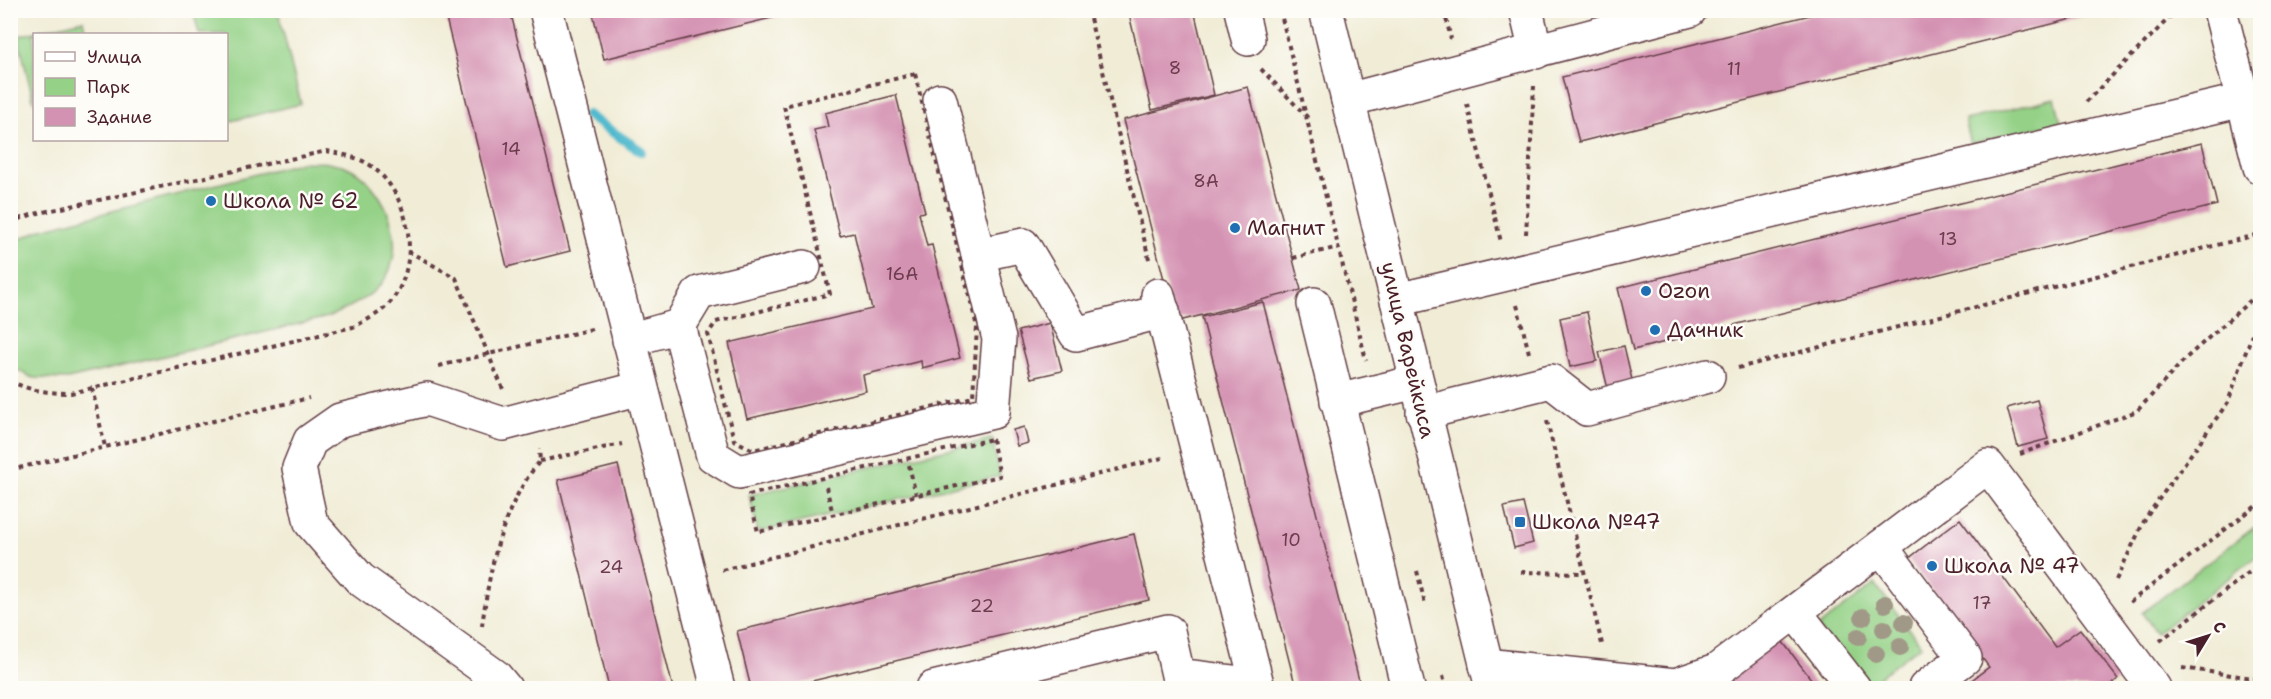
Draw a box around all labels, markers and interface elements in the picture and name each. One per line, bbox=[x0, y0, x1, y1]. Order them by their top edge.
legend bbox=[33, 33, 228, 141]
text: Улица bbox=[87, 45, 141, 69]
house number: 8 bbox=[1169, 56, 1181, 80]
house number: 11 bbox=[1727, 57, 1741, 81]
text: Парк bbox=[87, 75, 130, 99]
text: Здание bbox=[87, 105, 152, 129]
house number: 14 bbox=[501, 137, 521, 161]
house number: 8А bbox=[1193, 169, 1219, 193]
place label: Школа № 62 bbox=[223, 187, 359, 215]
marker: Школа № 62 bbox=[204, 194, 218, 208]
place label: Магнит bbox=[1247, 214, 1326, 242]
marker: Магнит bbox=[1228, 221, 1242, 235]
house number: 13 bbox=[1938, 227, 1958, 251]
street label: улица Варейкиса bbox=[1374, 259, 1442, 441]
house number: 16А bbox=[886, 262, 918, 286]
place label: Ozon bbox=[1658, 277, 1710, 305]
marker: Ozon bbox=[1639, 284, 1653, 298]
place label: Дачник bbox=[1667, 316, 1744, 344]
marker: Дачник bbox=[1648, 323, 1662, 337]
place label: Школа №47 bbox=[1532, 508, 1661, 536]
marker: Школа №47 bbox=[1513, 515, 1527, 529]
house number: 10 bbox=[1281, 528, 1301, 552]
place label: Школа № 47 bbox=[1944, 552, 2080, 580]
house number: 24 bbox=[599, 555, 623, 579]
marker: Школа № 47 bbox=[1925, 559, 1939, 573]
house number: 17 bbox=[1972, 591, 1992, 615]
house number: 22 bbox=[970, 594, 994, 618]
north arrow bbox=[2178, 606, 2238, 666]
text: С bbox=[2208, 617, 2231, 638]

